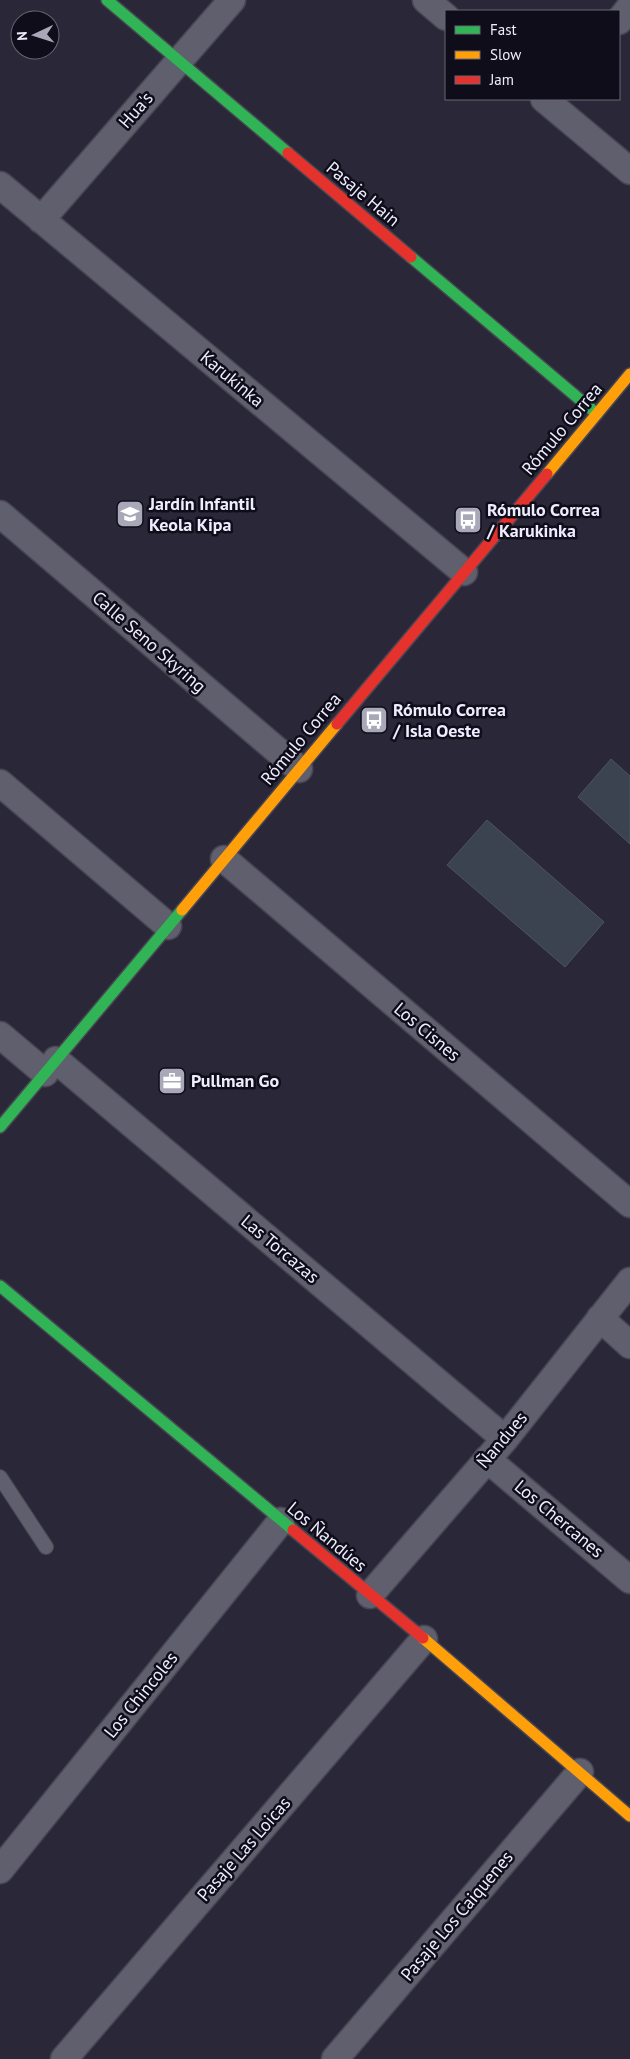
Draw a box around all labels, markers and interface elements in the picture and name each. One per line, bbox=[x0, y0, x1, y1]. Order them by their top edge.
north arrow bbox=[10, 10, 60, 60]
legend bbox=[445, 10, 620, 100]
text: Fast bbox=[490, 20, 517, 39]
text: N bbox=[13, 31, 31, 41]
text: Slow bbox=[490, 45, 521, 64]
text: Jam bbox=[489, 70, 514, 89]
street label: Hua's bbox=[114, 87, 158, 133]
street label: Pasaje Hain bbox=[322, 156, 405, 231]
street label: Karukinka bbox=[196, 345, 269, 412]
street label: Rómulo Correa bbox=[516, 378, 607, 479]
place label: Jardín Infantil Keola Kipa bbox=[148, 492, 256, 536]
place label: Rómulo Correa / Karukinka bbox=[486, 498, 600, 542]
school or university icon: Jardín Infantil Keola Kipa bbox=[115, 499, 145, 529]
bus stop icon: Rómulo Correa / Karukinka bbox=[453, 505, 483, 535]
street label: Calle Seno Skyring bbox=[88, 586, 211, 697]
street label: Rómulo Correa bbox=[255, 688, 346, 789]
place label: Rómulo Correa / Isla Oeste bbox=[392, 698, 506, 742]
bus stop icon: Rómulo Correa / Isla Oeste bbox=[359, 705, 389, 735]
street label: Los Cisnes bbox=[389, 997, 465, 1066]
office icon: Pullman Go bbox=[157, 1066, 187, 1096]
place label: Pullman Go bbox=[191, 1069, 280, 1092]
street label: Las Torcazas bbox=[237, 1209, 324, 1288]
street label: Ñandues bbox=[471, 1407, 532, 1473]
street label: Los Chercanes bbox=[510, 1475, 609, 1563]
street label: Los Ñandúes bbox=[283, 1497, 372, 1577]
street label: Los Chincoles bbox=[99, 1647, 182, 1742]
street label: Pasaje Las Loicas bbox=[192, 1792, 295, 1906]
street label: Pasaje Los Caiquenes bbox=[396, 1846, 518, 1985]

